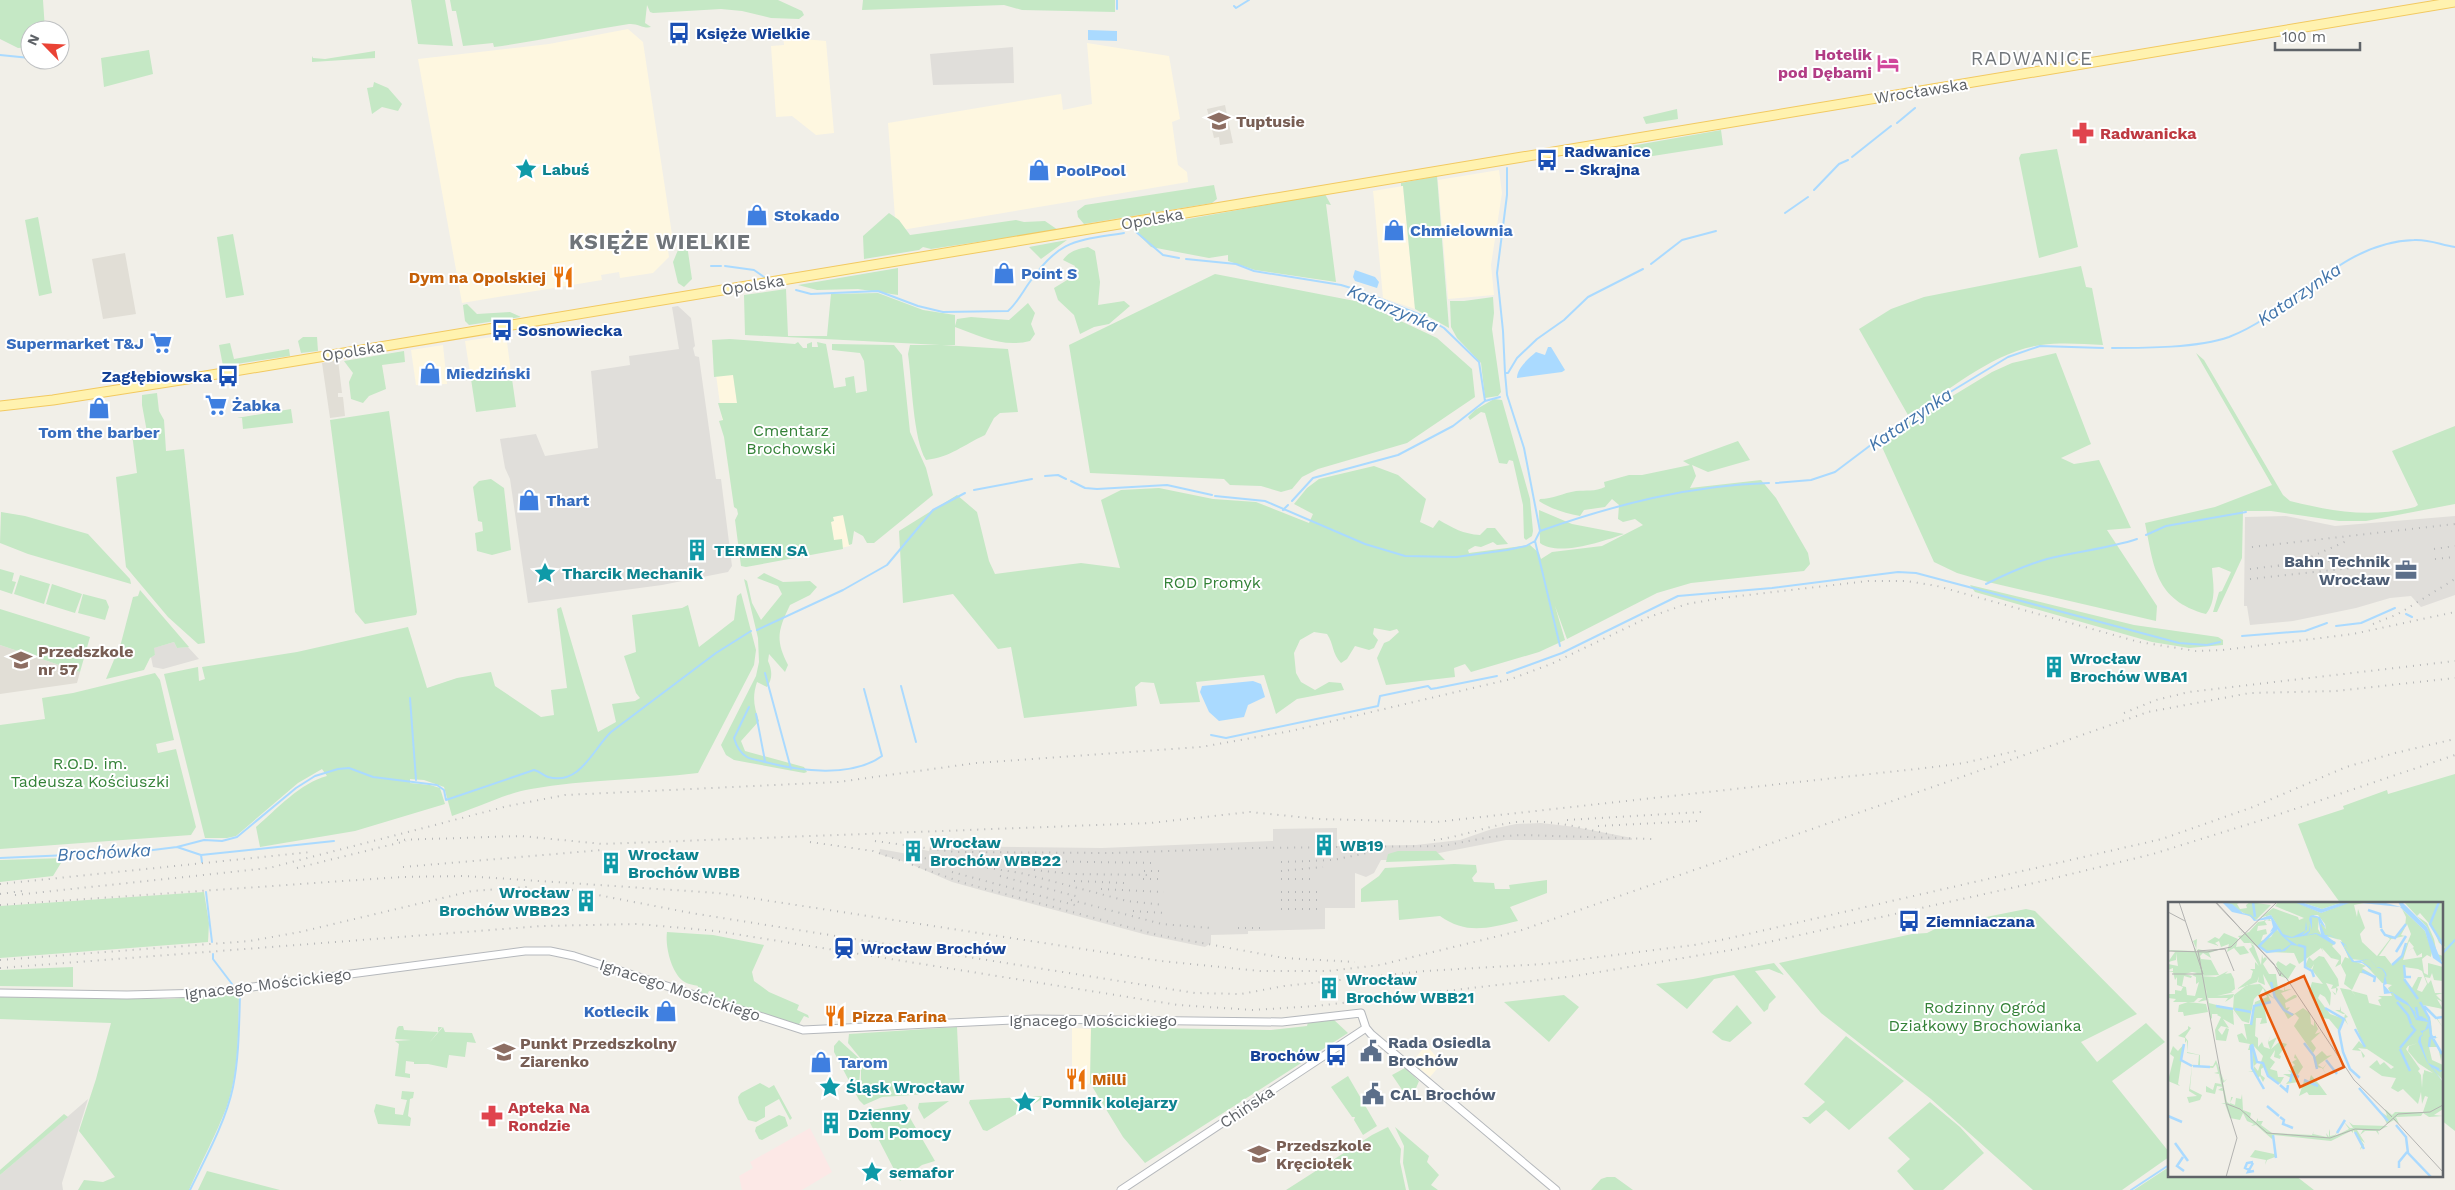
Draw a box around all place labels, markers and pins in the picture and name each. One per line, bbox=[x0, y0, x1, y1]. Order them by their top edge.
bus stop icon: Księże Wielkie bbox=[666, 20, 692, 46]
place label: Księże Wielkie bbox=[696, 24, 810, 43]
place label: Hotelik pod Dębami bbox=[1778, 45, 1872, 82]
hotel icon: Hotelik pod Dębami bbox=[1875, 50, 1901, 76]
school or university icon: Tuptusie bbox=[1206, 108, 1232, 134]
place label: Tuptusie bbox=[1236, 112, 1305, 131]
pharmacy icon: Radwanicka bbox=[2070, 120, 2096, 146]
place label: Radwanicka bbox=[2100, 124, 2197, 143]
place label: Radwanice – Skrajna bbox=[1564, 142, 1651, 179]
bus stop icon: Radwanice – Skrajna bbox=[1534, 147, 1560, 173]
place icon: Labuś bbox=[513, 156, 539, 182]
shop icon: PoolPool bbox=[1026, 157, 1052, 183]
place label: Labuś bbox=[542, 160, 590, 179]
place label: PoolPool bbox=[1056, 161, 1126, 180]
shop icon: Stokado bbox=[744, 202, 770, 228]
place label: Stokado bbox=[774, 206, 840, 225]
shop icon: Chmielownia bbox=[1381, 217, 1407, 243]
place label: Chmielownia bbox=[1410, 221, 1513, 240]
shop icon: Point S bbox=[991, 260, 1017, 286]
restaurant icon: Dym na Opolskiej bbox=[550, 264, 576, 290]
place label: Point S bbox=[1021, 264, 1077, 283]
place label: Dym na Opolskiej bbox=[409, 268, 546, 287]
bus stop icon: Sosnowiecka bbox=[489, 317, 515, 343]
place label: Sosnowiecka bbox=[518, 321, 623, 340]
supermarket icon: Supermarket T&J bbox=[148, 330, 174, 356]
place label: Supermarket T&J bbox=[6, 334, 144, 353]
shop icon: Miedziński bbox=[417, 360, 443, 386]
bus stop icon: Zagłębiowska bbox=[215, 363, 241, 389]
place label: Miedziński bbox=[446, 364, 530, 383]
place label: Zagłębiowska bbox=[102, 367, 213, 386]
supermarket icon: Żabka bbox=[203, 392, 229, 418]
shop icon: Tom the barber bbox=[86, 395, 112, 421]
place label: Żabka bbox=[232, 396, 281, 415]
place label: Tom the barber bbox=[38, 423, 160, 442]
shop icon: Thart bbox=[516, 487, 542, 513]
place label: Thart bbox=[546, 491, 589, 510]
building icon: TERMEN SA bbox=[684, 537, 710, 563]
place label: TERMEN SA bbox=[714, 541, 808, 560]
place label: Bahn Technik Wrocław bbox=[2284, 552, 2391, 589]
office icon: Bahn Technik Wrocław bbox=[2393, 557, 2419, 583]
place icon: Tharcik Mechanik bbox=[532, 560, 558, 586]
place label: Tharcik Mechanik bbox=[562, 564, 703, 583]
place label: Przedszkole nr 57 bbox=[38, 642, 133, 679]
school or university icon: Przedszkole nr 57 bbox=[8, 647, 34, 673]
place label: Wrocław Brochów WBA1 bbox=[2070, 649, 2188, 686]
building icon: Wrocław Brochów WBA1 bbox=[2041, 654, 2067, 680]
building icon: WB19 bbox=[1311, 832, 1337, 858]
place label: Wrocław Brochów WBB22 bbox=[930, 833, 1061, 870]
place label: WB19 bbox=[1340, 836, 1384, 855]
building icon: Wrocław Brochów WBB22 bbox=[900, 838, 926, 864]
place label: Wrocław Brochów WBB bbox=[628, 845, 740, 882]
building icon: Wrocław Brochów WBB bbox=[598, 850, 624, 876]
place label: Wrocław Brochów WBB23 bbox=[439, 883, 571, 920]
building icon: Wrocław Brochów WBB23 bbox=[573, 888, 599, 914]
bus stop icon: Ziemniaczana bbox=[1896, 908, 1922, 934]
place label: Ziemniaczana bbox=[1926, 912, 2035, 931]
station icon: Wrocław Brochów bbox=[831, 935, 857, 961]
place label: Wrocław Brochów bbox=[861, 939, 1007, 958]
place label: Wrocław Brochów WBB21 bbox=[1346, 970, 1474, 1007]
building icon: Wrocław Brochów WBB21 bbox=[1316, 975, 1342, 1001]
shop icon: Kotlecik bbox=[653, 998, 679, 1024]
place label: Kotlecik bbox=[584, 1002, 649, 1021]
restaurant icon: Pizza Farina bbox=[822, 1003, 848, 1029]
place label: Pizza Farina bbox=[852, 1007, 947, 1026]
place label: Rada Osiedla Brochów bbox=[1388, 1033, 1492, 1070]
place label: Punkt Przedszkolny Ziarenko bbox=[520, 1034, 678, 1071]
public building icon: Rada Osiedla Brochów bbox=[1358, 1038, 1384, 1064]
school or university icon: Punkt Przedszkolny Ziarenko bbox=[491, 1039, 517, 1065]
bus stop icon: Brochów bbox=[1323, 1042, 1349, 1068]
place label: Brochów bbox=[1250, 1046, 1321, 1065]
shop icon: Tarom bbox=[808, 1049, 834, 1075]
place label: Tarom bbox=[838, 1053, 888, 1072]
restaurant icon: Milli bbox=[1063, 1066, 1089, 1092]
place label: Milli bbox=[1092, 1070, 1126, 1089]
place icon: Śląsk Wrocław bbox=[817, 1074, 843, 1100]
place label: Śląsk Wrocław bbox=[846, 1078, 965, 1097]
public building icon: CAL Brochów bbox=[1360, 1081, 1386, 1107]
place label: CAL Brochów bbox=[1390, 1085, 1496, 1104]
place icon: Pomnik kolejarzy bbox=[1012, 1089, 1038, 1115]
place label: Pomnik kolejarzy bbox=[1042, 1093, 1179, 1112]
place label: Apteka Na Rondzie bbox=[508, 1098, 590, 1135]
pharmacy icon: Apteka Na Rondzie bbox=[479, 1103, 505, 1129]
place label: Dzienny Dom Pomocy bbox=[848, 1105, 952, 1142]
building icon: Dzienny Dom Pomocy bbox=[818, 1110, 844, 1136]
place label: Przedszkole Kręciołek bbox=[1276, 1136, 1371, 1173]
school or university icon: Przedszkole Kręciołek bbox=[1246, 1141, 1272, 1167]
place icon: semafor bbox=[859, 1159, 885, 1185]
place label: semafor bbox=[889, 1163, 954, 1182]

